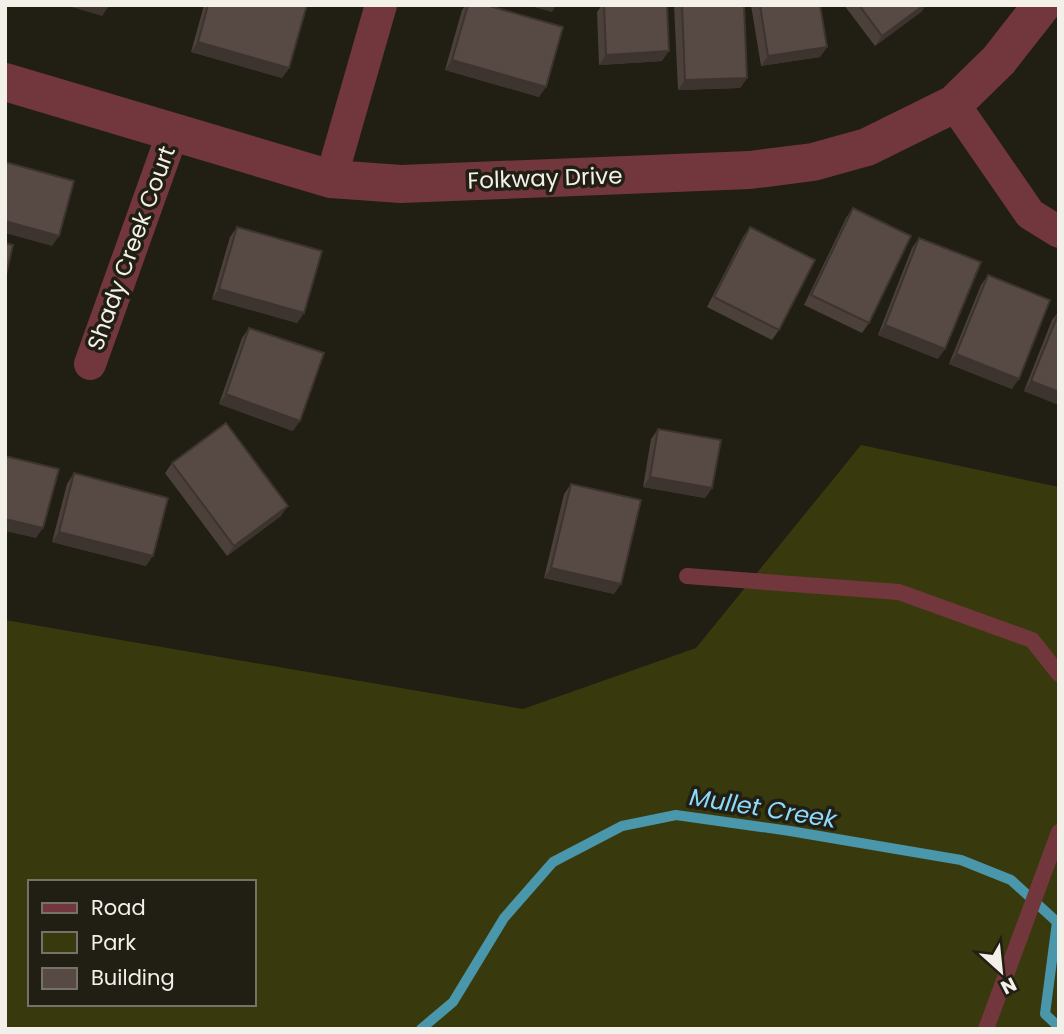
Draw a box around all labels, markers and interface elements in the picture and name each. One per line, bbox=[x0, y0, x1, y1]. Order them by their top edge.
street label: Shady Creek Court bbox=[79, 141, 183, 355]
street label: Folkway Drive bbox=[467, 159, 623, 197]
water label: Mullet Creek bbox=[687, 780, 840, 836]
legend bbox=[28, 880, 256, 1006]
text: Road bbox=[91, 893, 146, 922]
text: Park bbox=[91, 928, 136, 957]
north arrow bbox=[966, 936, 1036, 1006]
text: Building bbox=[91, 963, 175, 992]
text: N bbox=[996, 970, 1021, 1001]

